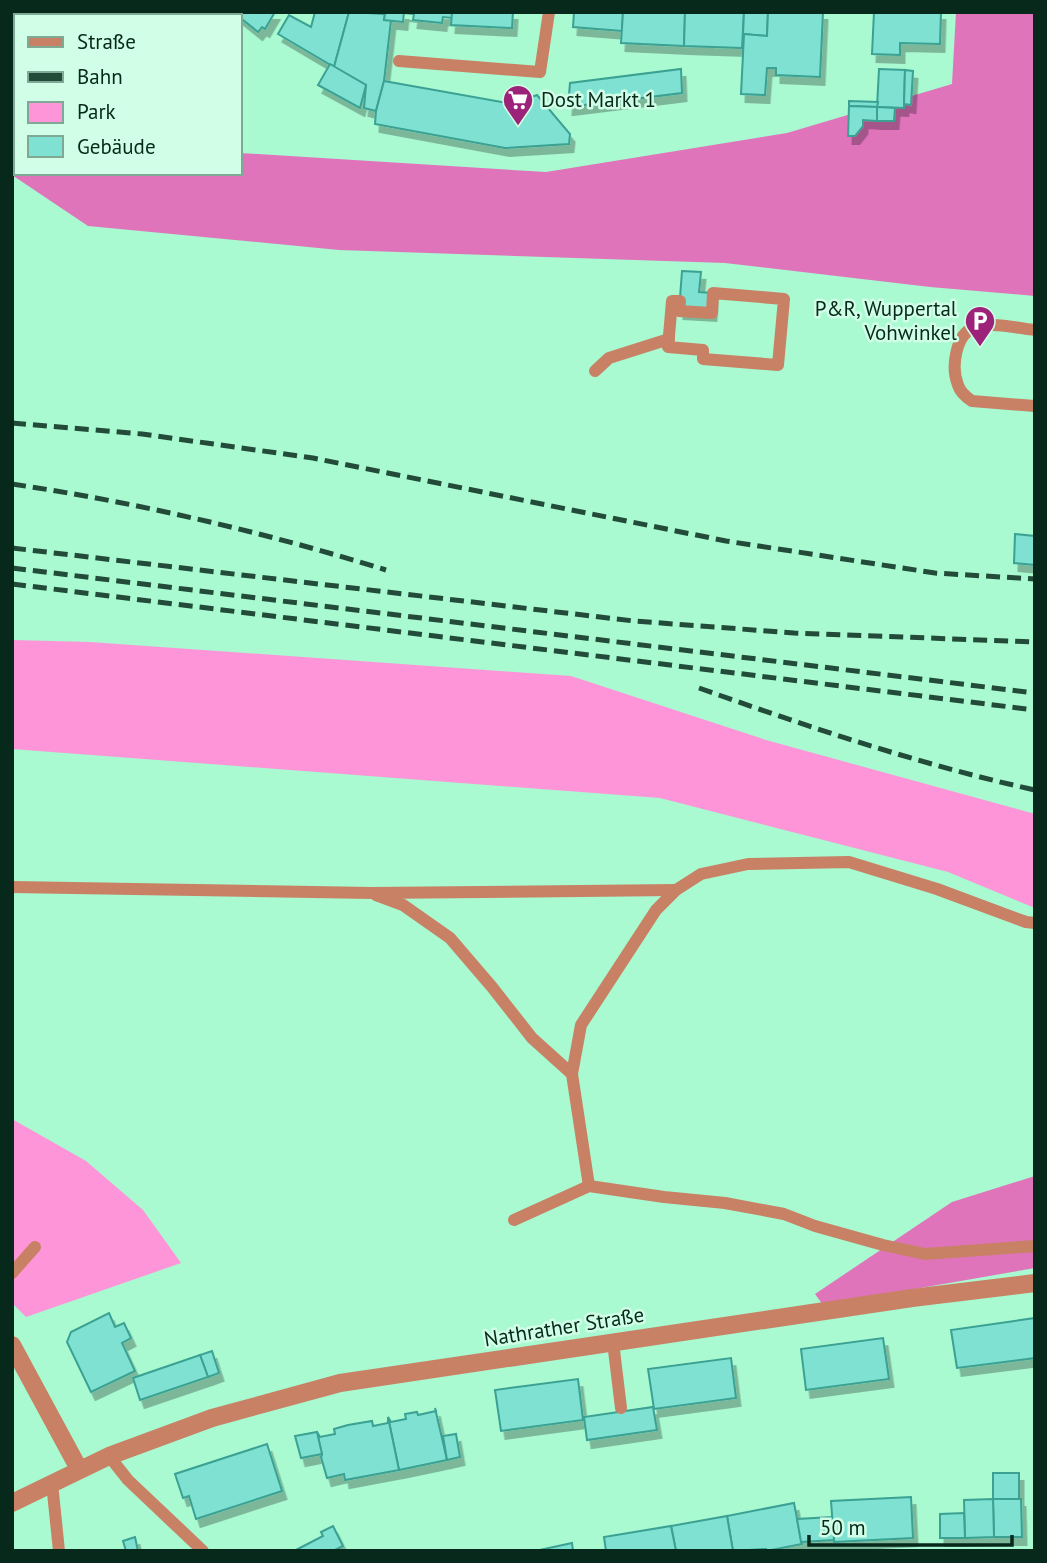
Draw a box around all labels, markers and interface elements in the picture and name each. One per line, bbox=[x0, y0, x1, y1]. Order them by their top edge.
legend bbox=[14, 14, 242, 175]
text: Straße bbox=[77, 28, 136, 55]
text: Bahn bbox=[77, 63, 123, 90]
supermarket icon: Dost Markt 1 bbox=[501, 83, 535, 127]
place label: Dost Markt 1 bbox=[541, 86, 656, 113]
text: Park bbox=[77, 98, 116, 125]
text: Gebäude bbox=[77, 133, 156, 160]
place label: P&R, Wuppertal Vohwinkel bbox=[815, 295, 957, 346]
parking icon: P&R, Wuppertal Vohwinkel bbox=[963, 304, 997, 348]
street label: Nathrather Straße bbox=[482, 1301, 646, 1352]
scale bar bbox=[809, 1504, 1012, 1548]
text: 50 m bbox=[820, 1514, 866, 1541]

